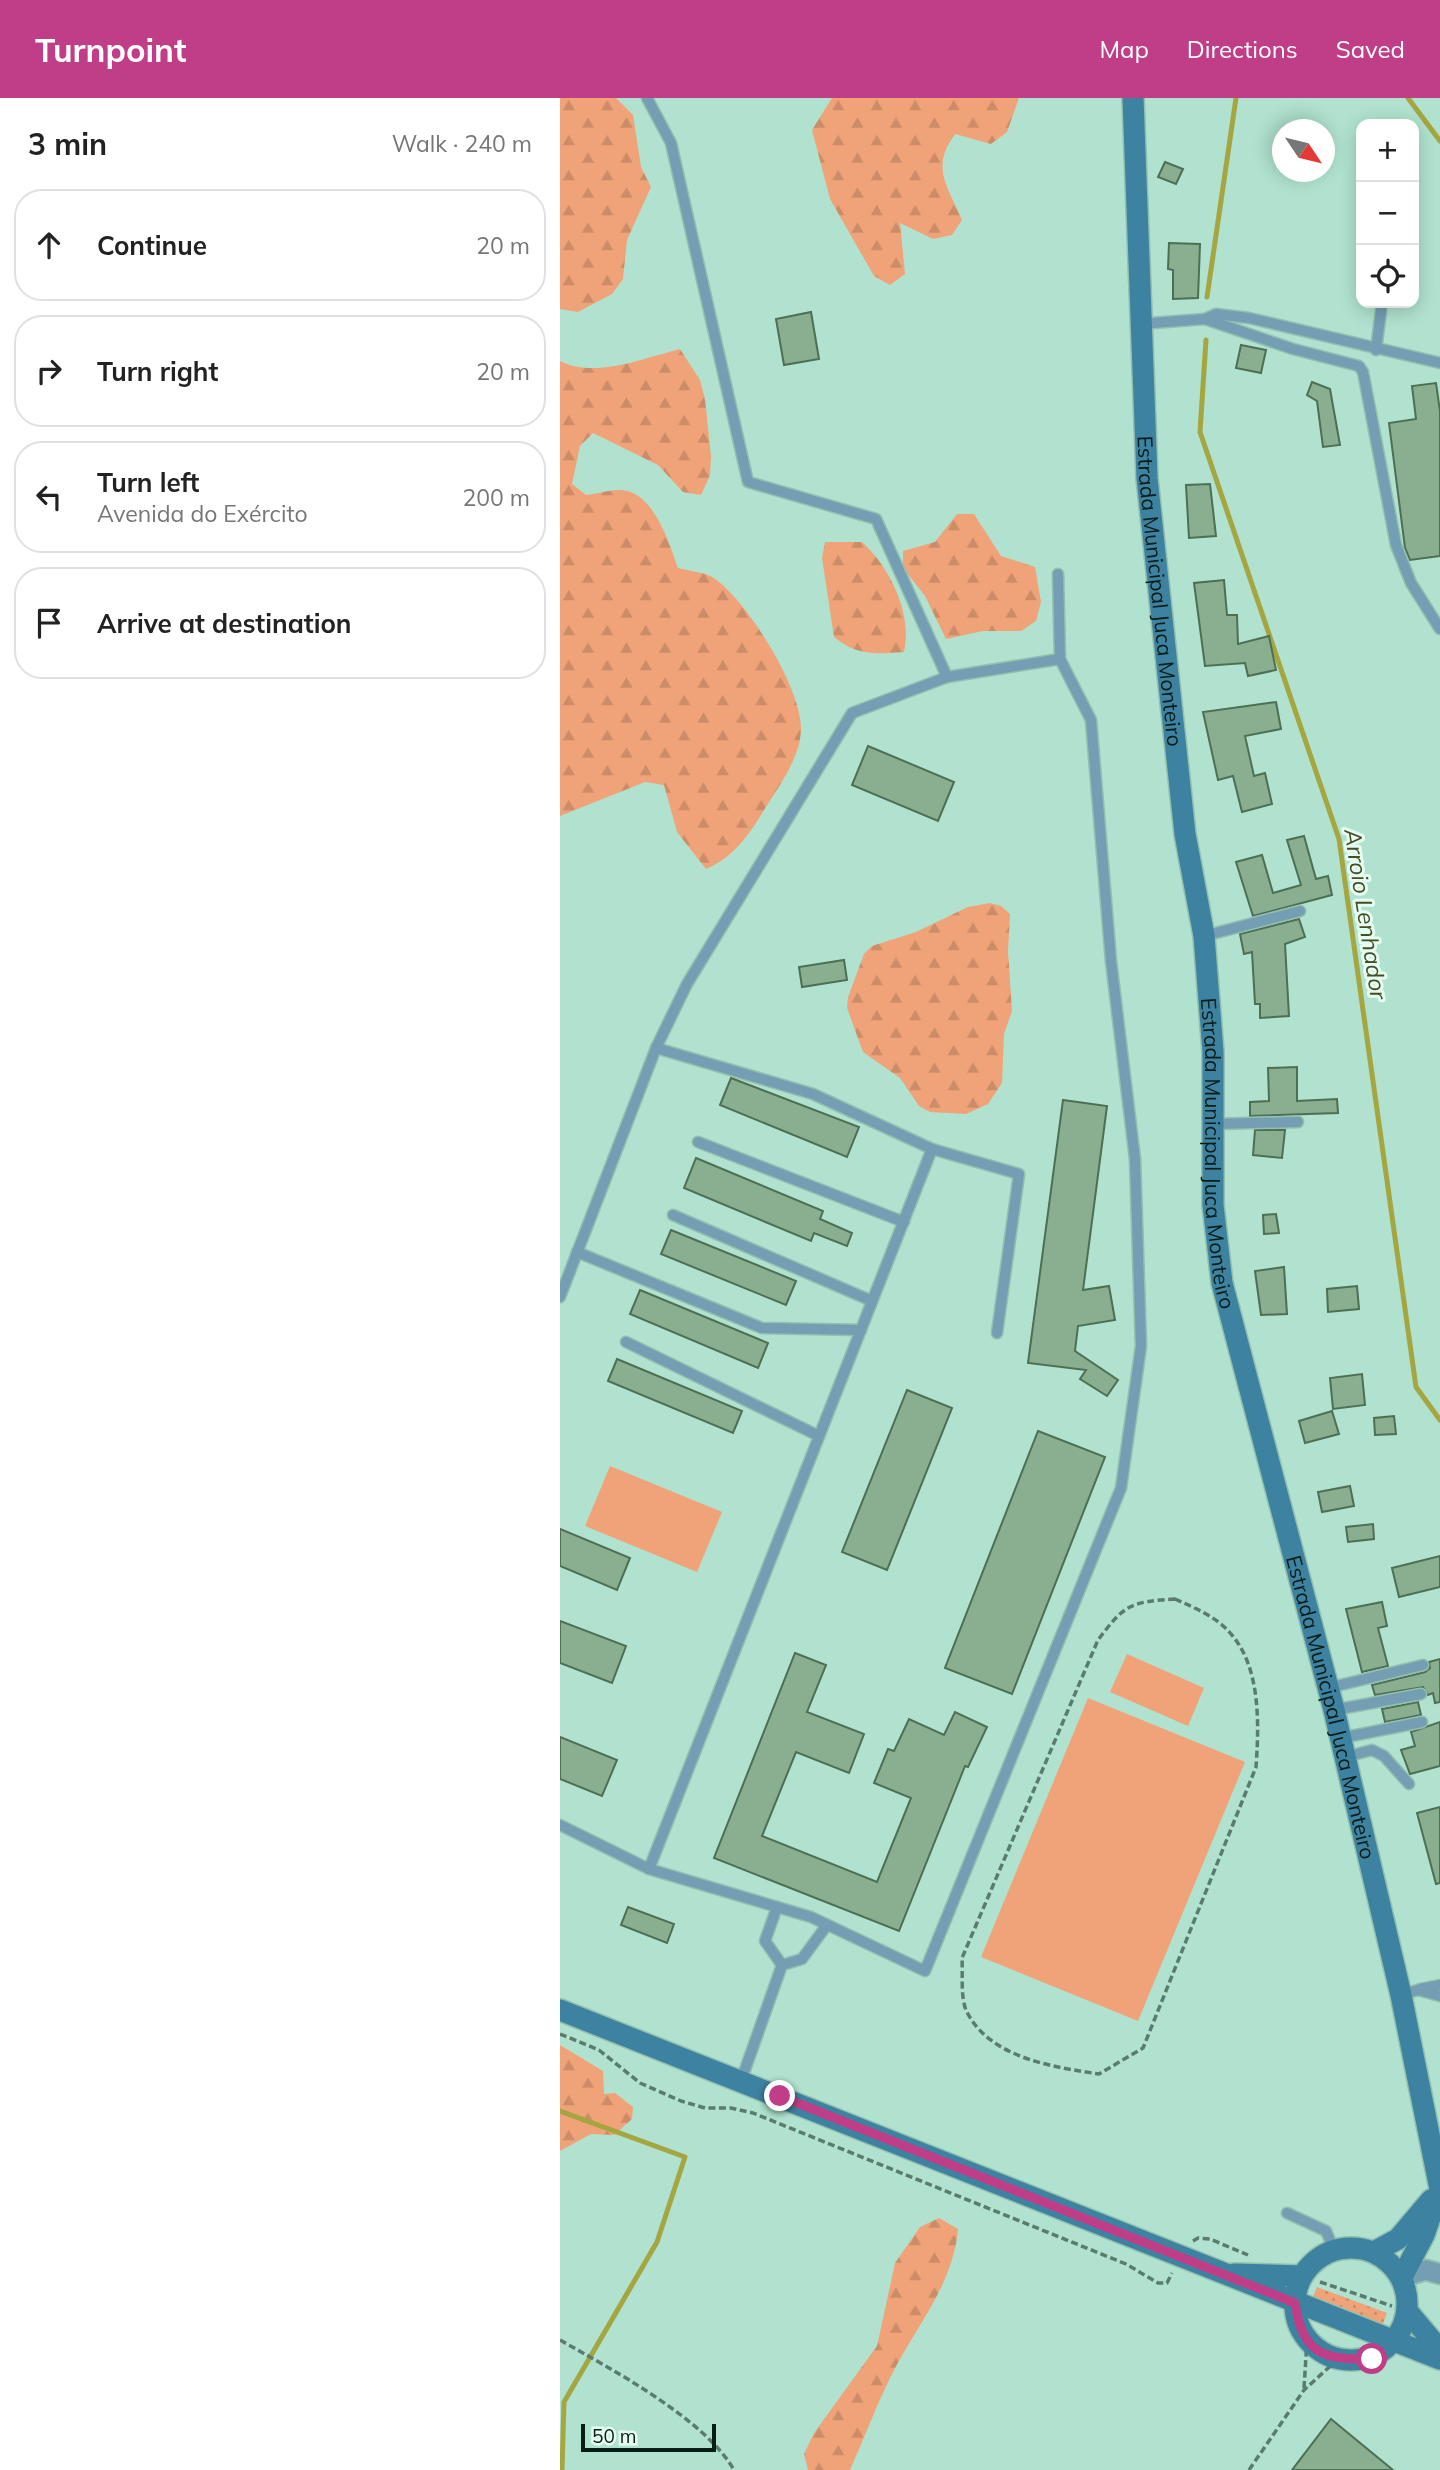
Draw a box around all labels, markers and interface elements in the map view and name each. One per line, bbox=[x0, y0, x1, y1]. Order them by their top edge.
text: Turnpoint bbox=[35, 29, 187, 70]
text: Map bbox=[1099, 34, 1149, 64]
text: Directions bbox=[1187, 34, 1298, 64]
text: Saved bbox=[1336, 34, 1405, 64]
north arrow bbox=[1272, 119, 1335, 182]
map controls bbox=[1356, 119, 1419, 308]
button: + bbox=[1356, 119, 1419, 182]
text: 3 min bbox=[28, 125, 107, 163]
text: Walk · 240 m bbox=[392, 129, 532, 158]
button: − bbox=[1356, 182, 1419, 245]
icon: ahead bbox=[30, 226, 68, 264]
text: Continue bbox=[97, 229, 207, 262]
text: 20 m bbox=[476, 231, 530, 260]
button: locate bbox=[1356, 245, 1419, 308]
icon: right bbox=[30, 352, 68, 390]
text: Turn right bbox=[97, 355, 218, 388]
text: 20 m bbox=[476, 357, 530, 386]
street label: Estrada Municipal Juca Monteiro bbox=[1132, 435, 1189, 748]
text: Turn left bbox=[97, 466, 199, 499]
icon: left bbox=[30, 478, 68, 516]
text: 200 m bbox=[462, 483, 530, 512]
text: Avenida do Exército bbox=[97, 499, 308, 528]
icon: arrive bbox=[30, 604, 68, 642]
text: Arrive at destination bbox=[97, 607, 352, 640]
water label: Arroio Lenhador bbox=[1338, 826, 1394, 1003]
street label: Estrada Municipal Juca Monteiro bbox=[1196, 997, 1241, 1312]
street label: Estrada Municipal Juca Monteiro bbox=[1281, 1552, 1382, 1862]
route end bbox=[764, 2080, 795, 2111]
route start bbox=[1356, 2343, 1387, 2374]
scale bar bbox=[581, 2421, 716, 2453]
text: 50 m bbox=[592, 2424, 636, 2448]

